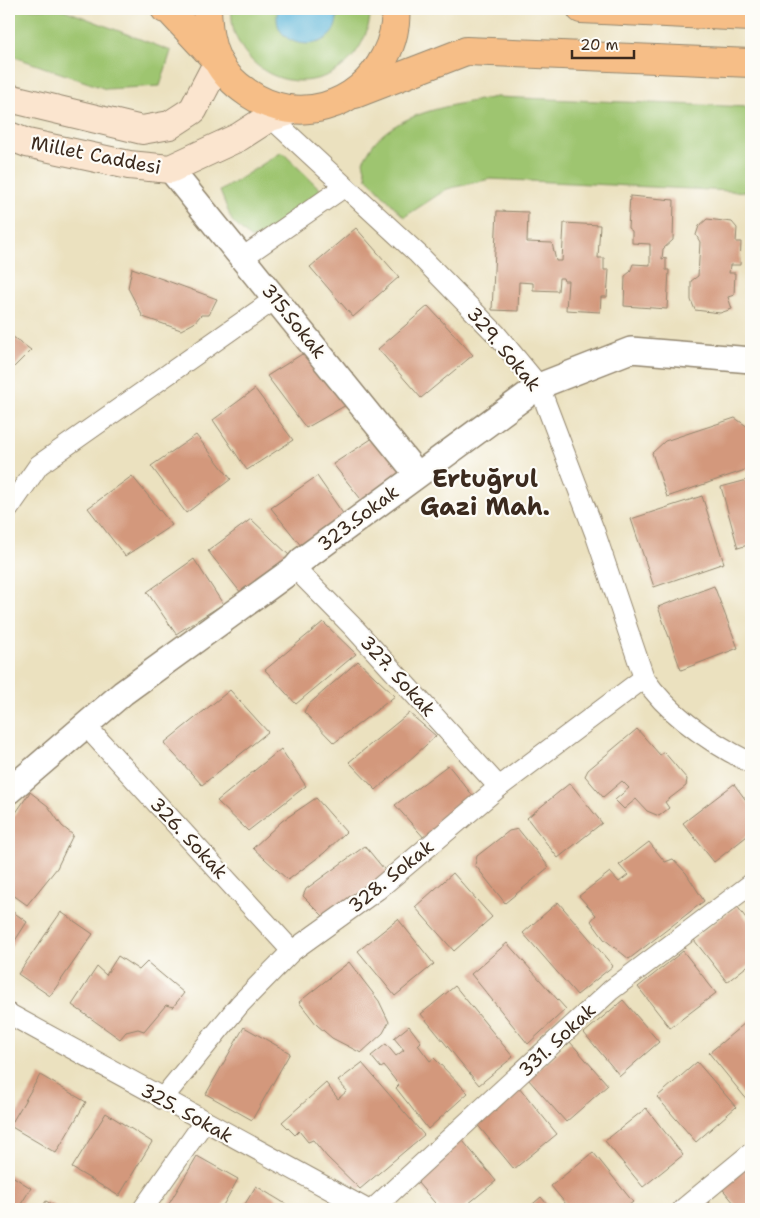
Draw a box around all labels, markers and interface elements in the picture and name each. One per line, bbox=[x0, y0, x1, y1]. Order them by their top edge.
scale bar bbox=[572, 28, 635, 60]
text: 20 m bbox=[580, 35, 619, 55]
street label: Millet Caddesi bbox=[29, 130, 163, 180]
street label: 315.Sokak bbox=[256, 278, 332, 364]
street label: 329. Sokak bbox=[461, 302, 547, 397]
district label: Ertuğrul Gazi Mah. bbox=[420, 463, 550, 523]
street label: 323.Sokak bbox=[312, 479, 404, 557]
street label: 327. Sokak bbox=[355, 630, 441, 722]
street label: 326. Sokak bbox=[145, 792, 233, 884]
street label: 328. Sokak bbox=[343, 834, 439, 918]
street label: 331. Sokak bbox=[513, 998, 601, 1082]
street label: 325. Sokak bbox=[136, 1077, 238, 1149]

